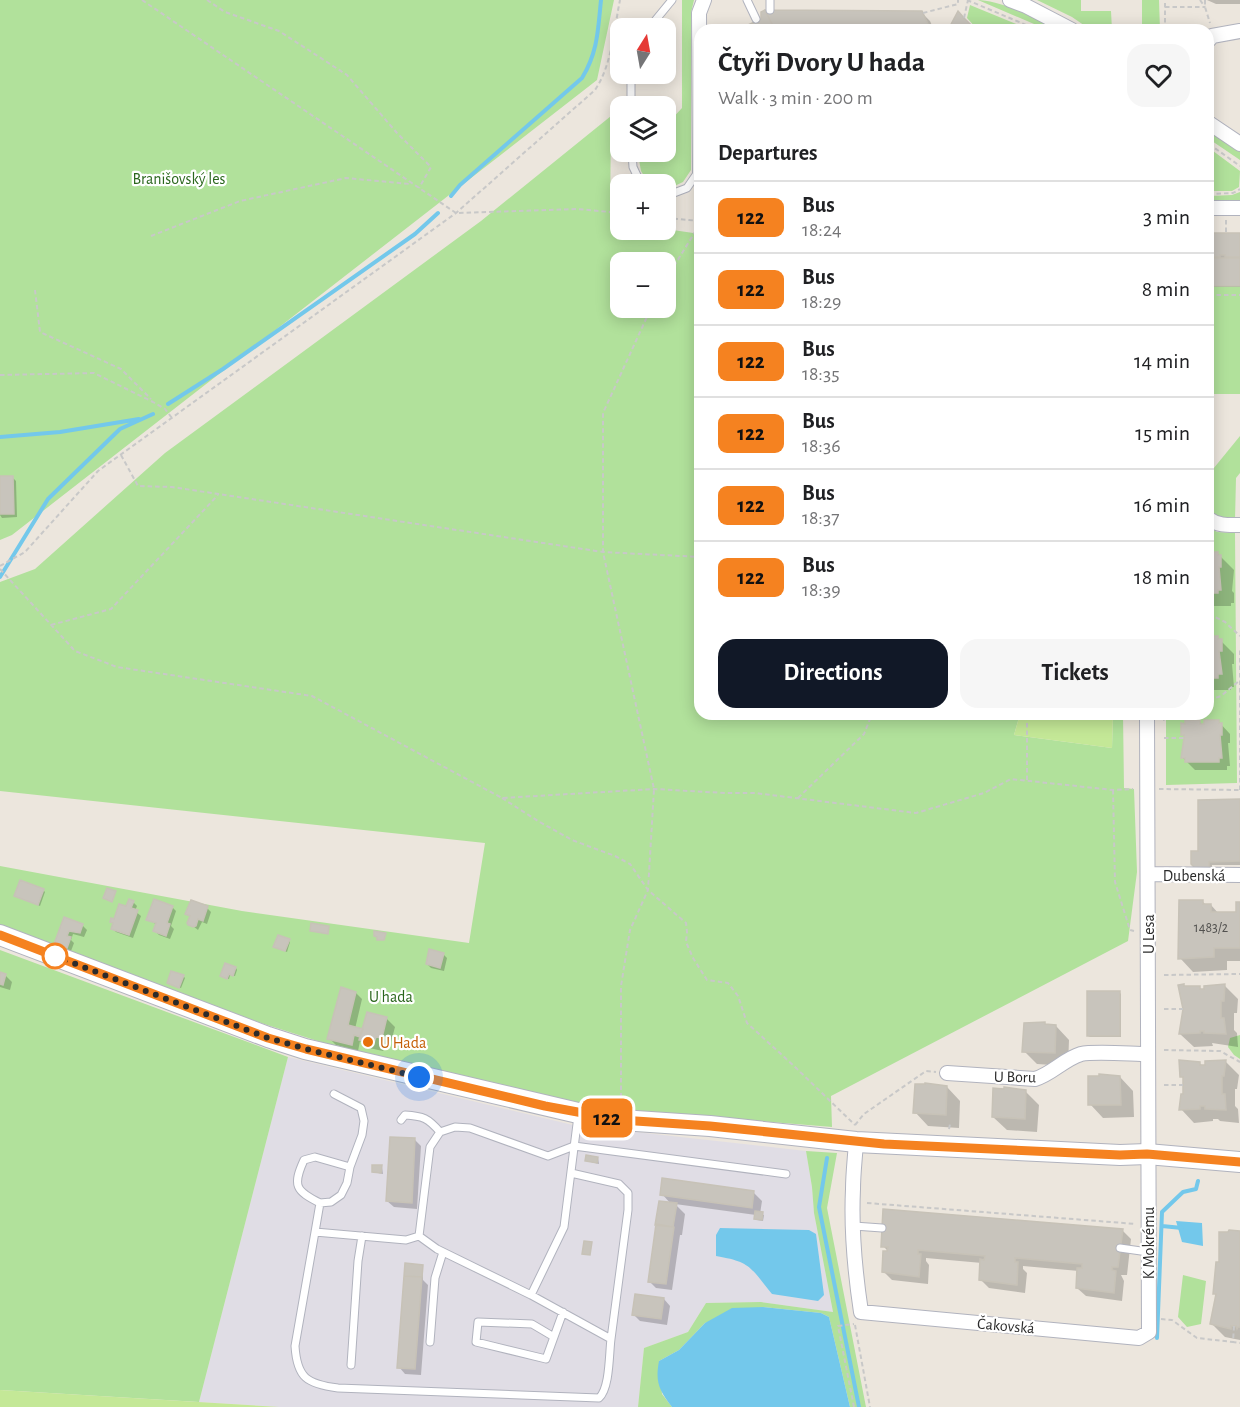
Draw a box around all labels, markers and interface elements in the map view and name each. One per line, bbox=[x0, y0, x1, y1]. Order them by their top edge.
north arrow bbox=[610, 18, 676, 84]
map controls bbox=[610, 18, 676, 318]
button: heart bbox=[1127, 44, 1190, 107]
text: Čtyři Dvory U hada bbox=[718, 49, 925, 77]
text: Walk · 3 min · 200 m bbox=[718, 88, 873, 108]
button: layers bbox=[610, 96, 676, 162]
text: Departures bbox=[718, 142, 818, 164]
park label: Branišovský les bbox=[132, 171, 226, 188]
button: + bbox=[610, 174, 676, 240]
text: Bus bbox=[802, 194, 835, 216]
text: 3 min bbox=[1143, 206, 1190, 228]
text: 122 bbox=[737, 207, 765, 228]
text: 18:24 bbox=[802, 220, 842, 240]
button: − bbox=[610, 252, 676, 318]
text: Bus bbox=[802, 266, 835, 288]
text: 8 min bbox=[1142, 278, 1190, 300]
text: 122 bbox=[737, 279, 765, 300]
text: 18:29 bbox=[802, 292, 841, 312]
text: Bus bbox=[802, 338, 835, 360]
text: 14 min bbox=[1134, 350, 1190, 372]
text: 122 bbox=[737, 351, 765, 372]
text: 18:35 bbox=[802, 364, 840, 384]
text: Bus bbox=[802, 410, 835, 432]
text: 15 min bbox=[1135, 422, 1190, 444]
text: 122 bbox=[737, 423, 765, 444]
text: 18:36 bbox=[802, 436, 841, 456]
text: Bus bbox=[802, 482, 835, 504]
text: 16 min bbox=[1134, 494, 1190, 516]
text: 122 bbox=[737, 495, 765, 516]
text: 18:37 bbox=[802, 508, 840, 528]
text: Bus bbox=[802, 554, 835, 576]
text: 18 min bbox=[1134, 566, 1190, 588]
text: 122 bbox=[737, 567, 765, 588]
text: 18:39 bbox=[802, 580, 841, 600]
button: Directions bbox=[718, 639, 948, 708]
button: Tickets bbox=[960, 639, 1190, 708]
street label: Dubenská bbox=[1163, 868, 1225, 884]
street label: U Lesa bbox=[1141, 914, 1157, 954]
house number: 1483/2 bbox=[1194, 921, 1228, 935]
unlabelled marker bbox=[42, 943, 68, 969]
park label: U hada bbox=[369, 989, 413, 1005]
marker: U Hada bbox=[361, 1035, 375, 1049]
place label: U Hada bbox=[380, 1035, 426, 1051]
your location bbox=[404, 1062, 434, 1092]
street label: U Boru bbox=[994, 1069, 1036, 1085]
line badge: 122 bbox=[572, 1098, 642, 1138]
text: 122 bbox=[593, 1108, 621, 1129]
street label: K Mokrému bbox=[1141, 1207, 1157, 1279]
street label: Čakovská bbox=[977, 1314, 1035, 1336]

